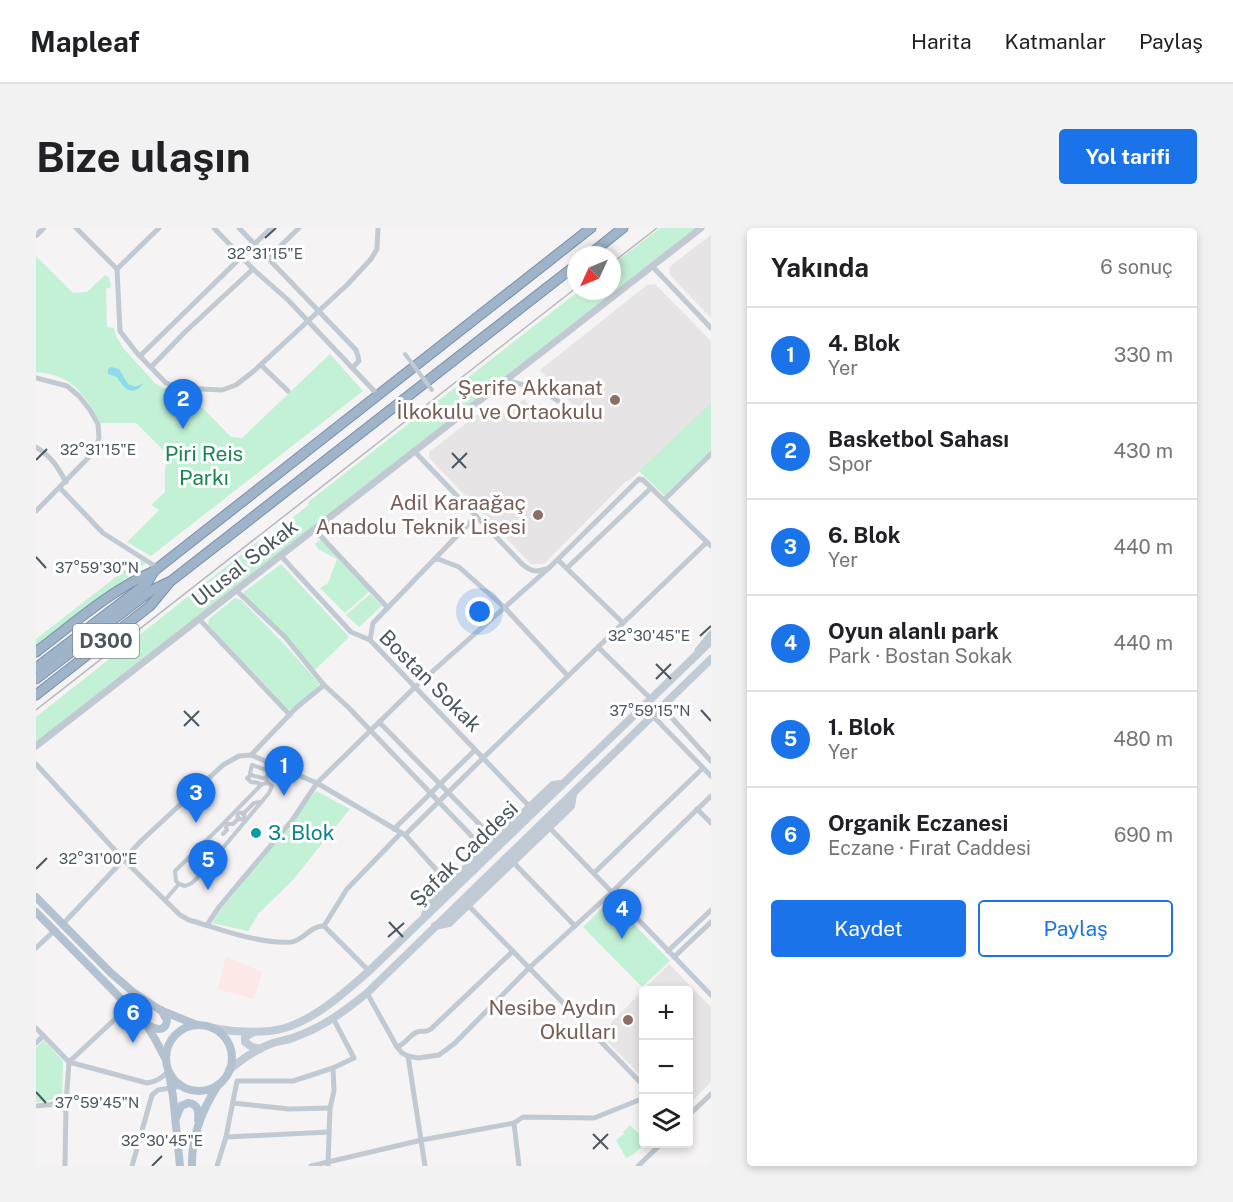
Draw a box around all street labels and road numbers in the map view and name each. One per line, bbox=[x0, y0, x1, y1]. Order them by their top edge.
street label: Ulusal Sokak bbox=[187, 513, 303, 612]
road number: D300 bbox=[73, 624, 139, 658]
street label: Bostan Sokak bbox=[374, 624, 487, 737]
street label: Şafak Caddesi bbox=[404, 796, 523, 911]

